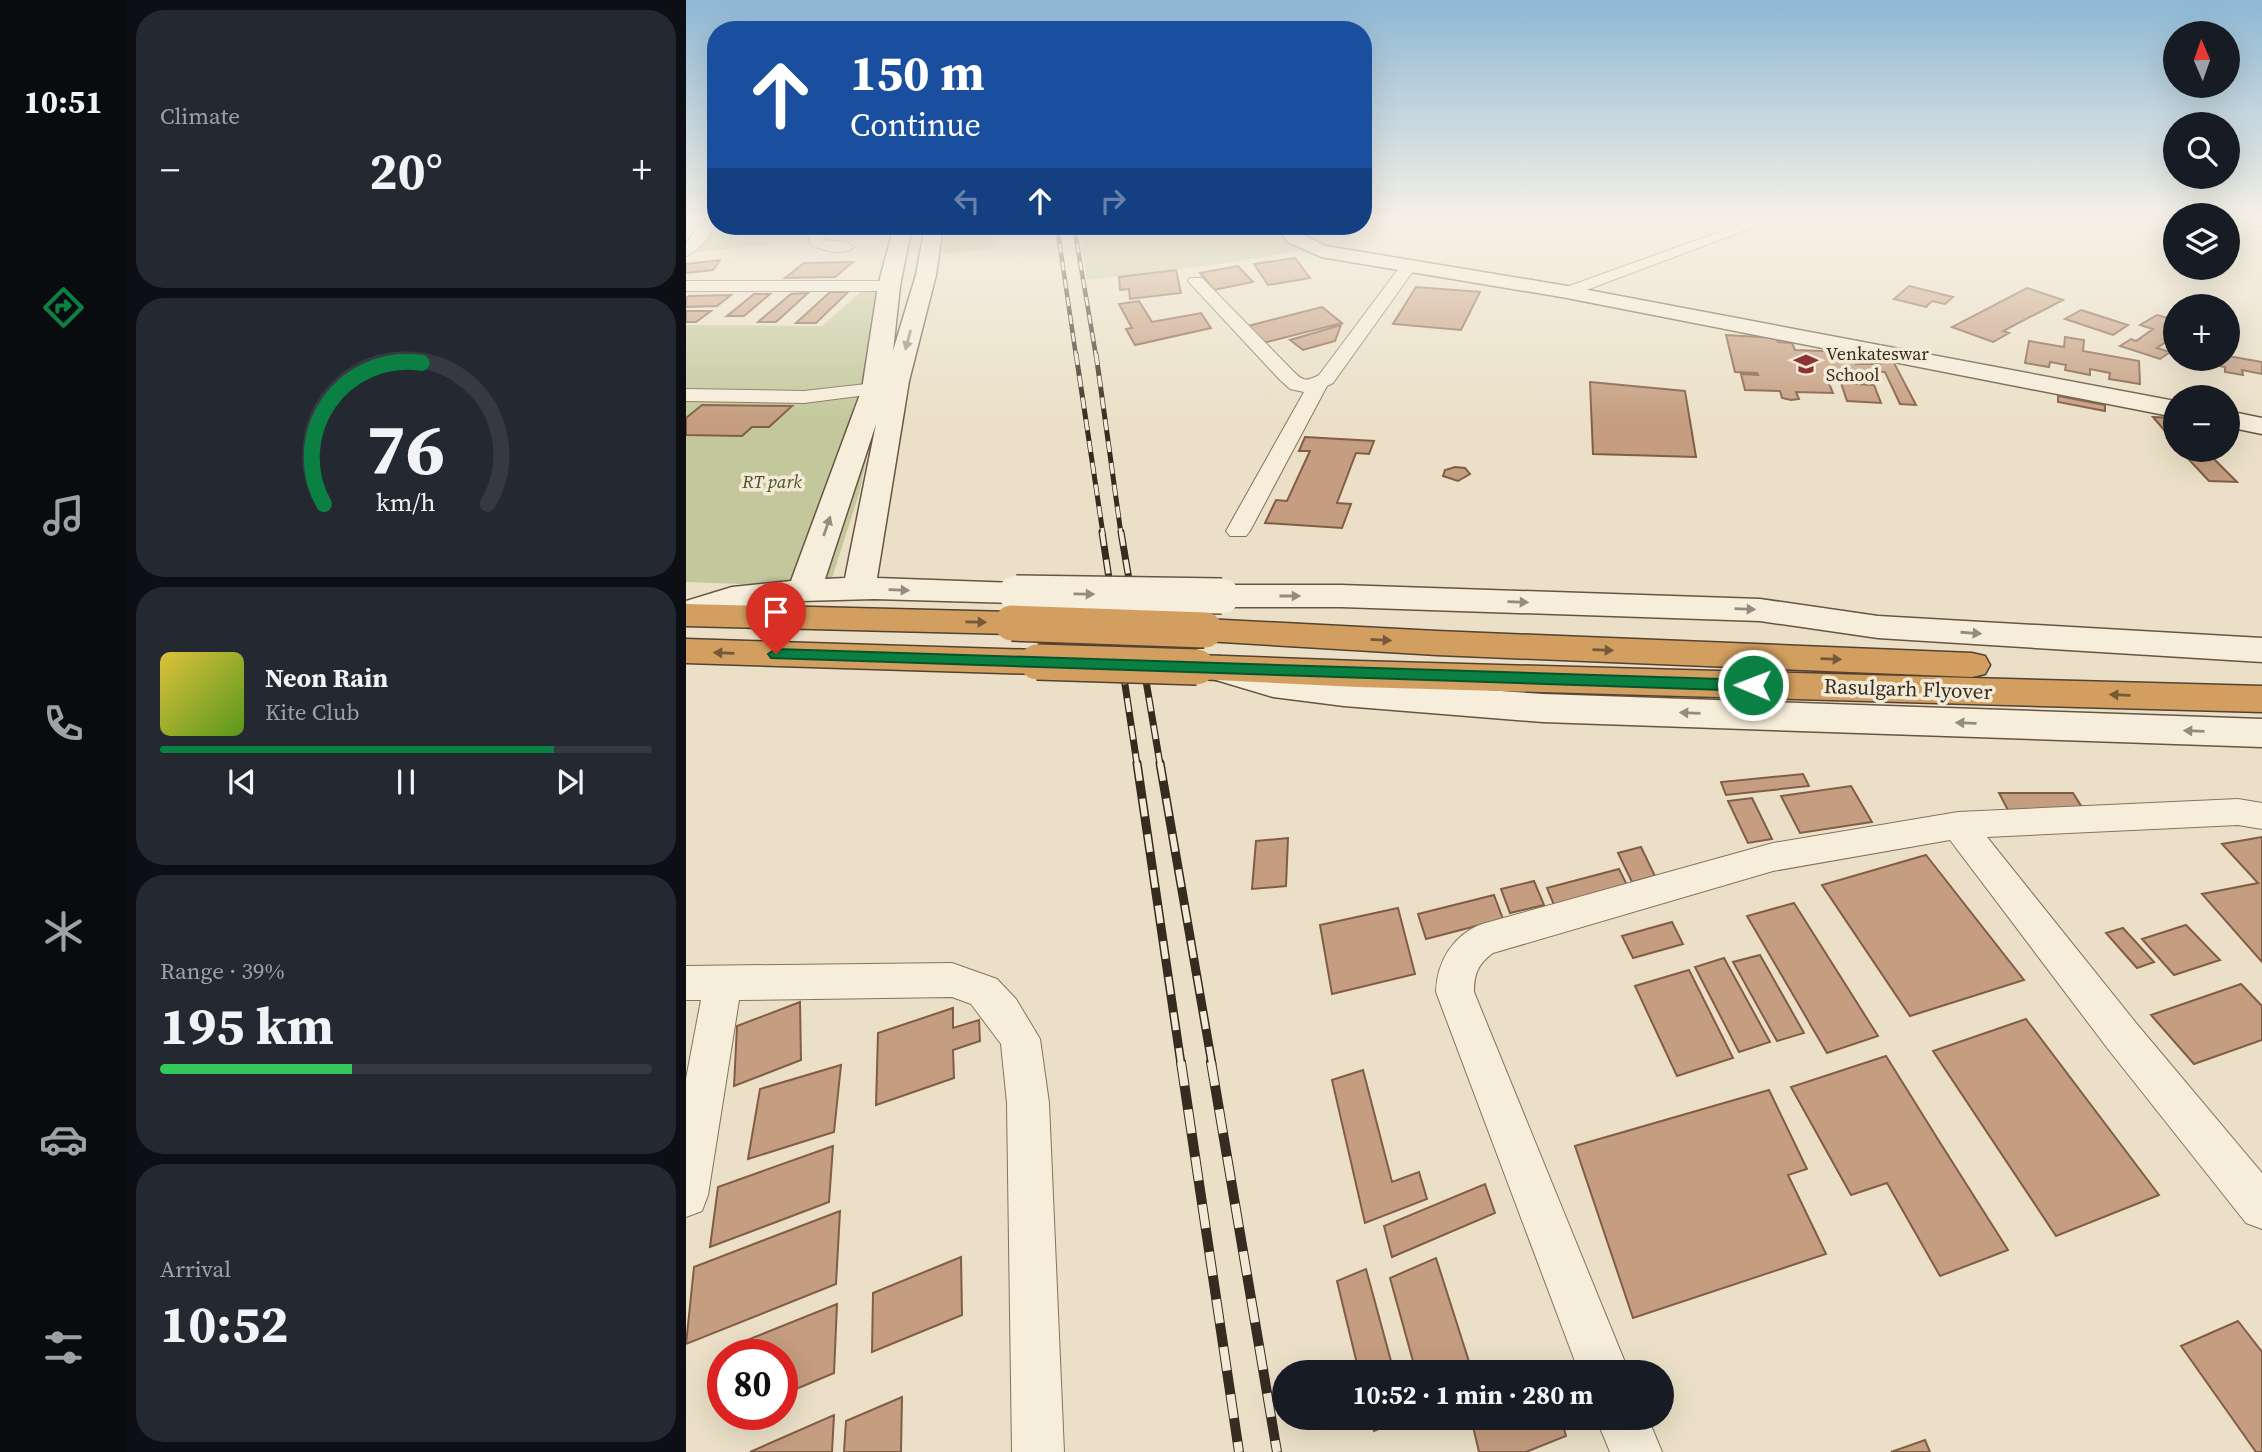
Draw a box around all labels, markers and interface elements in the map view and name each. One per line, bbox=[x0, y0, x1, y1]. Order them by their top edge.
north arrow bbox=[2163, 21, 2240, 98]
map controls bbox=[2163, 21, 2240, 462]
text: 150 m bbox=[850, 39, 985, 106]
icon: ahead bbox=[735, 49, 826, 140]
text: 10:51 bbox=[24, 80, 102, 124]
text: Climate bbox=[160, 100, 240, 132]
text: Continue bbox=[850, 103, 981, 147]
button: search bbox=[2163, 112, 2240, 189]
text: 20° bbox=[369, 135, 443, 206]
text: − bbox=[160, 144, 180, 196]
text: + bbox=[632, 144, 652, 196]
icon: left bbox=[948, 182, 986, 220]
icon: ahead bbox=[1021, 182, 1059, 220]
icon: right bbox=[1094, 182, 1132, 220]
button: layers bbox=[2163, 203, 2240, 280]
icon: directions bbox=[39, 283, 88, 332]
button: + bbox=[2163, 294, 2240, 371]
one-way arrow bbox=[902, 329, 913, 351]
place label: Venkateswar School bbox=[1826, 341, 1929, 387]
school or university icon: Venkateswar School bbox=[1792, 350, 1820, 378]
button: − bbox=[2163, 385, 2240, 462]
text: 76 bbox=[367, 399, 445, 498]
park label: RT park bbox=[741, 469, 802, 494]
text: km/h bbox=[376, 484, 436, 518]
icon: music bbox=[39, 491, 88, 540]
one-way arrow bbox=[822, 516, 833, 537]
pin bbox=[746, 582, 806, 654]
one-way arrow bbox=[888, 584, 910, 595]
one-way arrow bbox=[1073, 588, 1095, 600]
one-way arrow bbox=[1280, 590, 1302, 602]
icon: arrive bbox=[757, 593, 795, 631]
one-way arrow bbox=[1507, 596, 1529, 607]
one-way arrow bbox=[1734, 604, 1756, 615]
one-way arrow bbox=[965, 617, 987, 628]
one-way arrow bbox=[1960, 628, 1982, 639]
one-way arrow bbox=[1371, 635, 1393, 646]
one-way arrow bbox=[1593, 645, 1615, 656]
one-way arrow bbox=[713, 647, 735, 658]
position arrow bbox=[1716, 648, 1790, 722]
one-way arrow bbox=[1820, 654, 1842, 665]
text: Neon Rain bbox=[265, 660, 388, 696]
street label: Rasulgarh Flyover bbox=[1823, 671, 1993, 706]
one-way arrow bbox=[2109, 689, 2131, 701]
text: Kite Club bbox=[265, 696, 360, 728]
icon: phone bbox=[39, 699, 88, 748]
one-way arrow bbox=[1679, 708, 1701, 719]
one-way arrow bbox=[1955, 717, 1977, 728]
one-way arrow bbox=[2183, 725, 2205, 737]
icon: previous bbox=[223, 763, 261, 801]
icon: pause bbox=[387, 763, 425, 801]
icon: next bbox=[551, 763, 589, 801]
icon: climate bbox=[39, 907, 88, 956]
text: Range · 39% bbox=[160, 955, 285, 987]
text: 195 km bbox=[160, 990, 334, 1061]
icon: car bbox=[39, 1115, 88, 1164]
text: Arrival bbox=[160, 1253, 231, 1285]
text: 10:52 bbox=[160, 1288, 288, 1359]
icon: filters bbox=[39, 1323, 88, 1372]
speed limit sign: 80 bbox=[707, 1339, 798, 1430]
text: 10:52 · 1 min · 280 m bbox=[1353, 1377, 1593, 1413]

